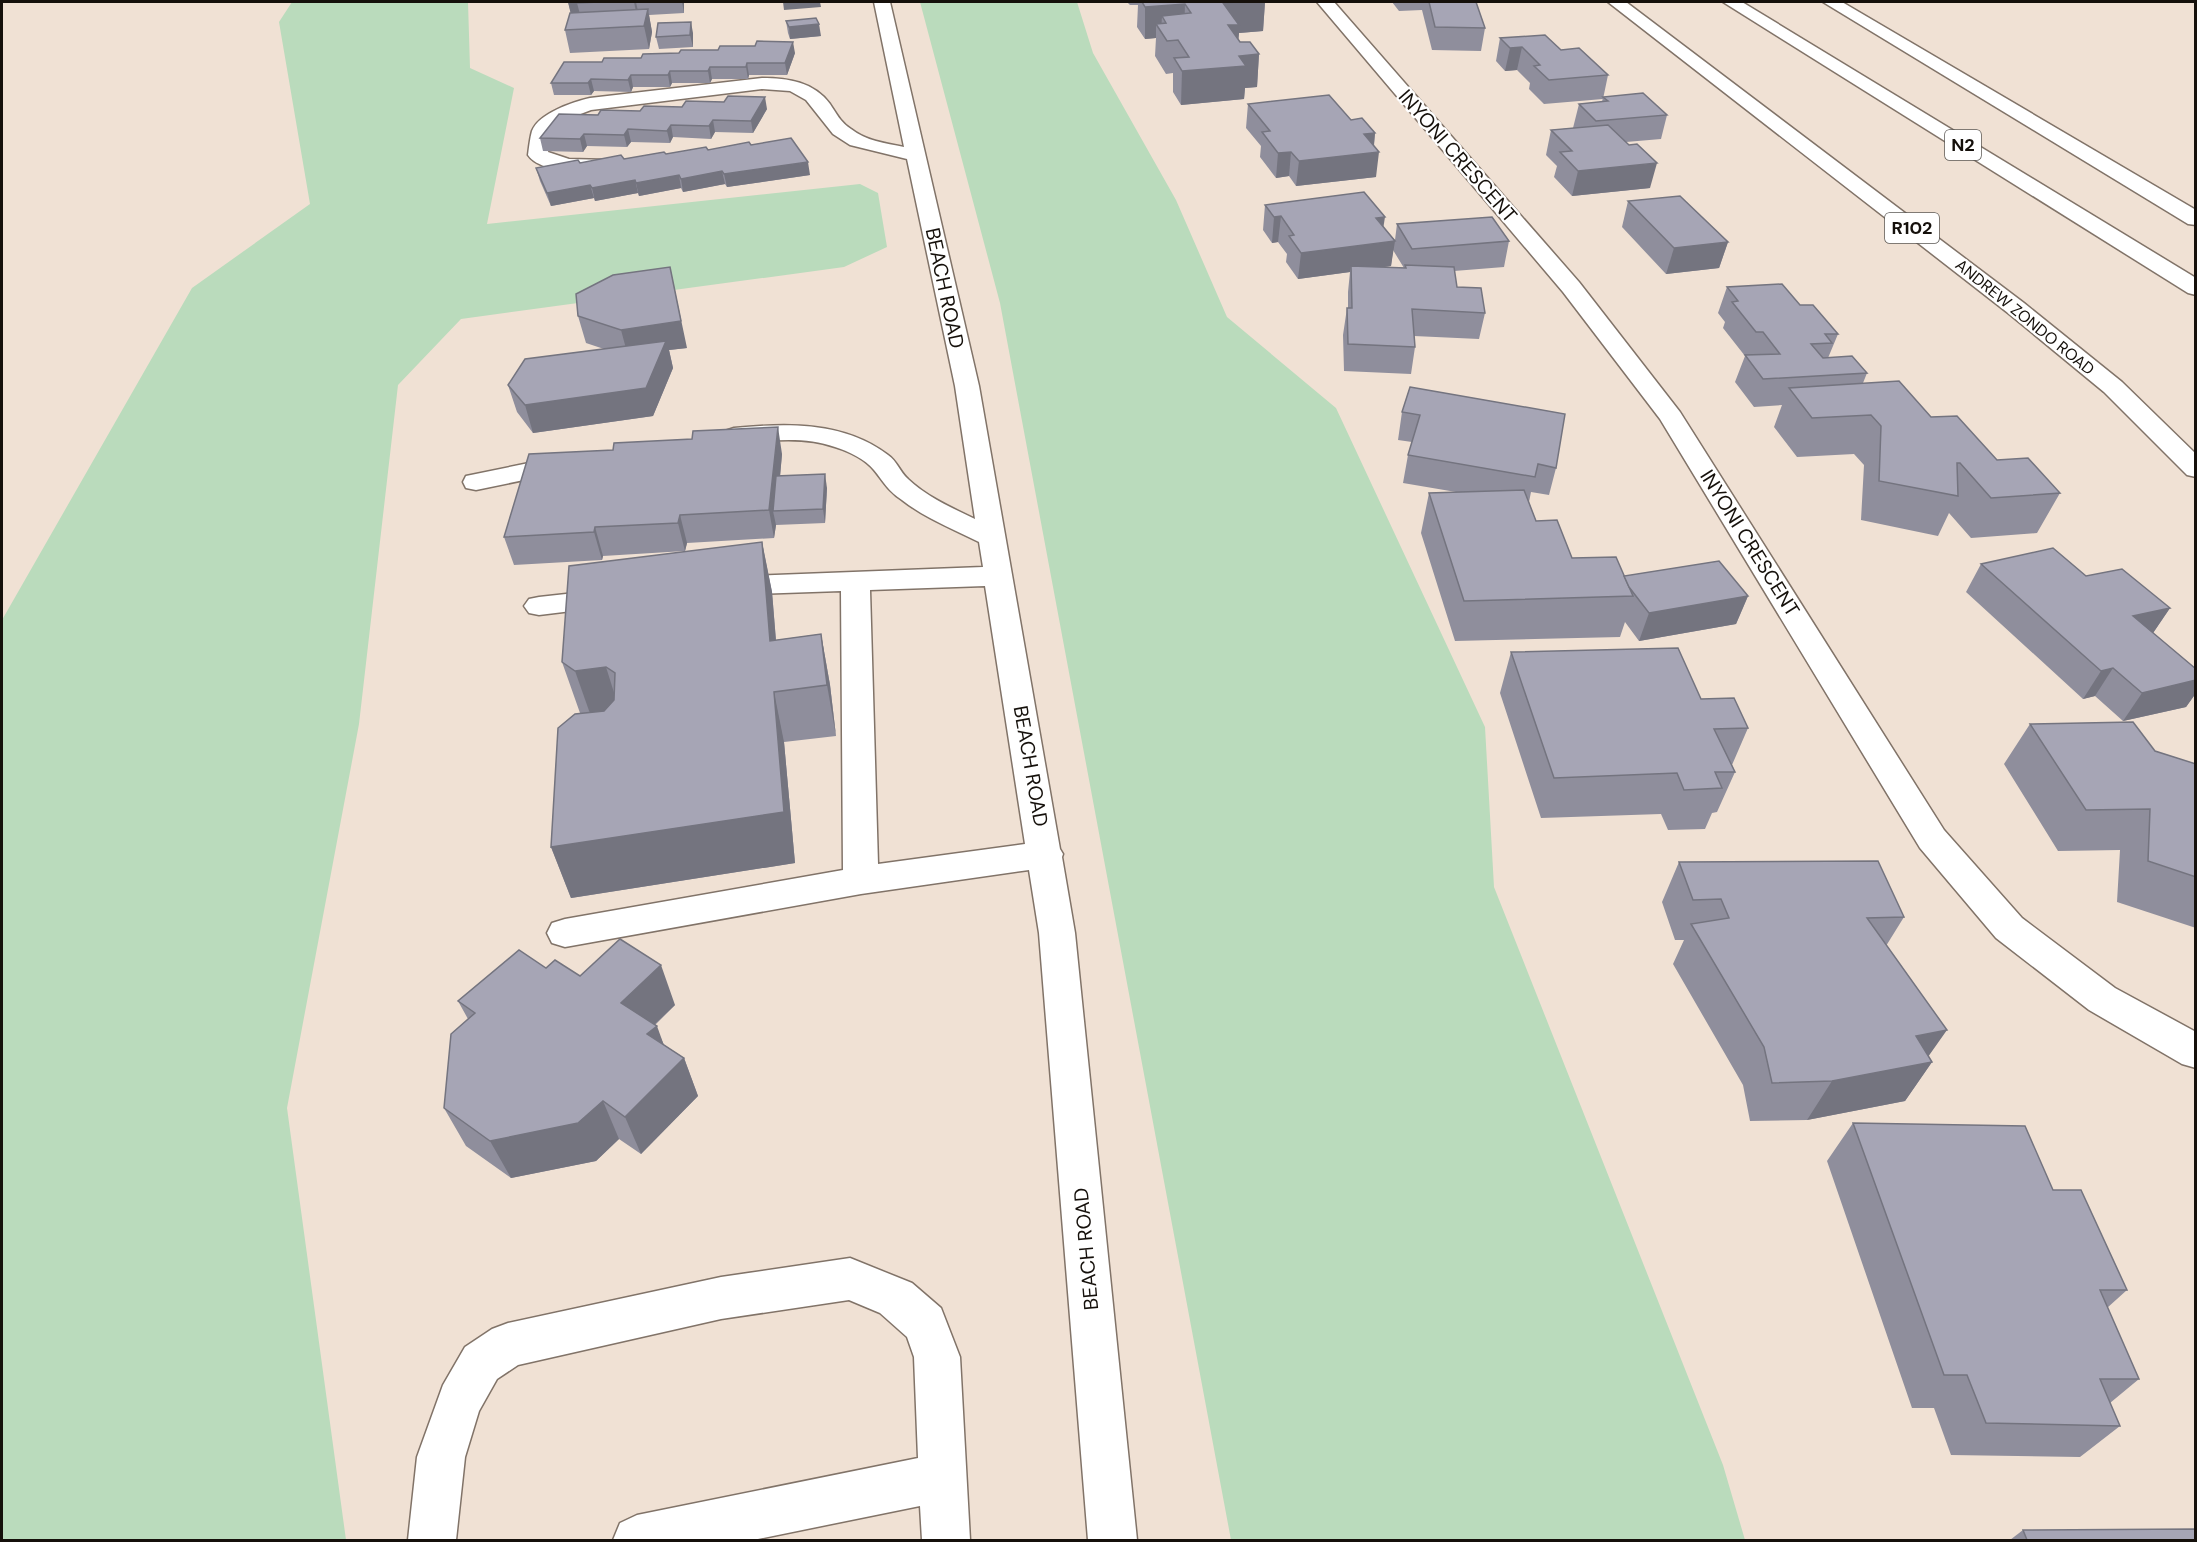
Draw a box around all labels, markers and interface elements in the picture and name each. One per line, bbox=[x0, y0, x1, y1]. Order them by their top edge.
street label: INYONI CRESCENT bbox=[1393, 84, 1523, 228]
road number: N2 bbox=[1945, 130, 1981, 160]
road number: R102 bbox=[1885, 213, 1939, 243]
street label: BEACH ROAD bbox=[920, 225, 970, 351]
street label: ANDREW ZONDO ROAD bbox=[1951, 254, 2099, 380]
street label: INYONI CRESCENT bbox=[1694, 465, 1806, 621]
street label: BEACH ROAD bbox=[1008, 703, 1054, 829]
street label: BEACH ROAD bbox=[1068, 1187, 1104, 1311]

